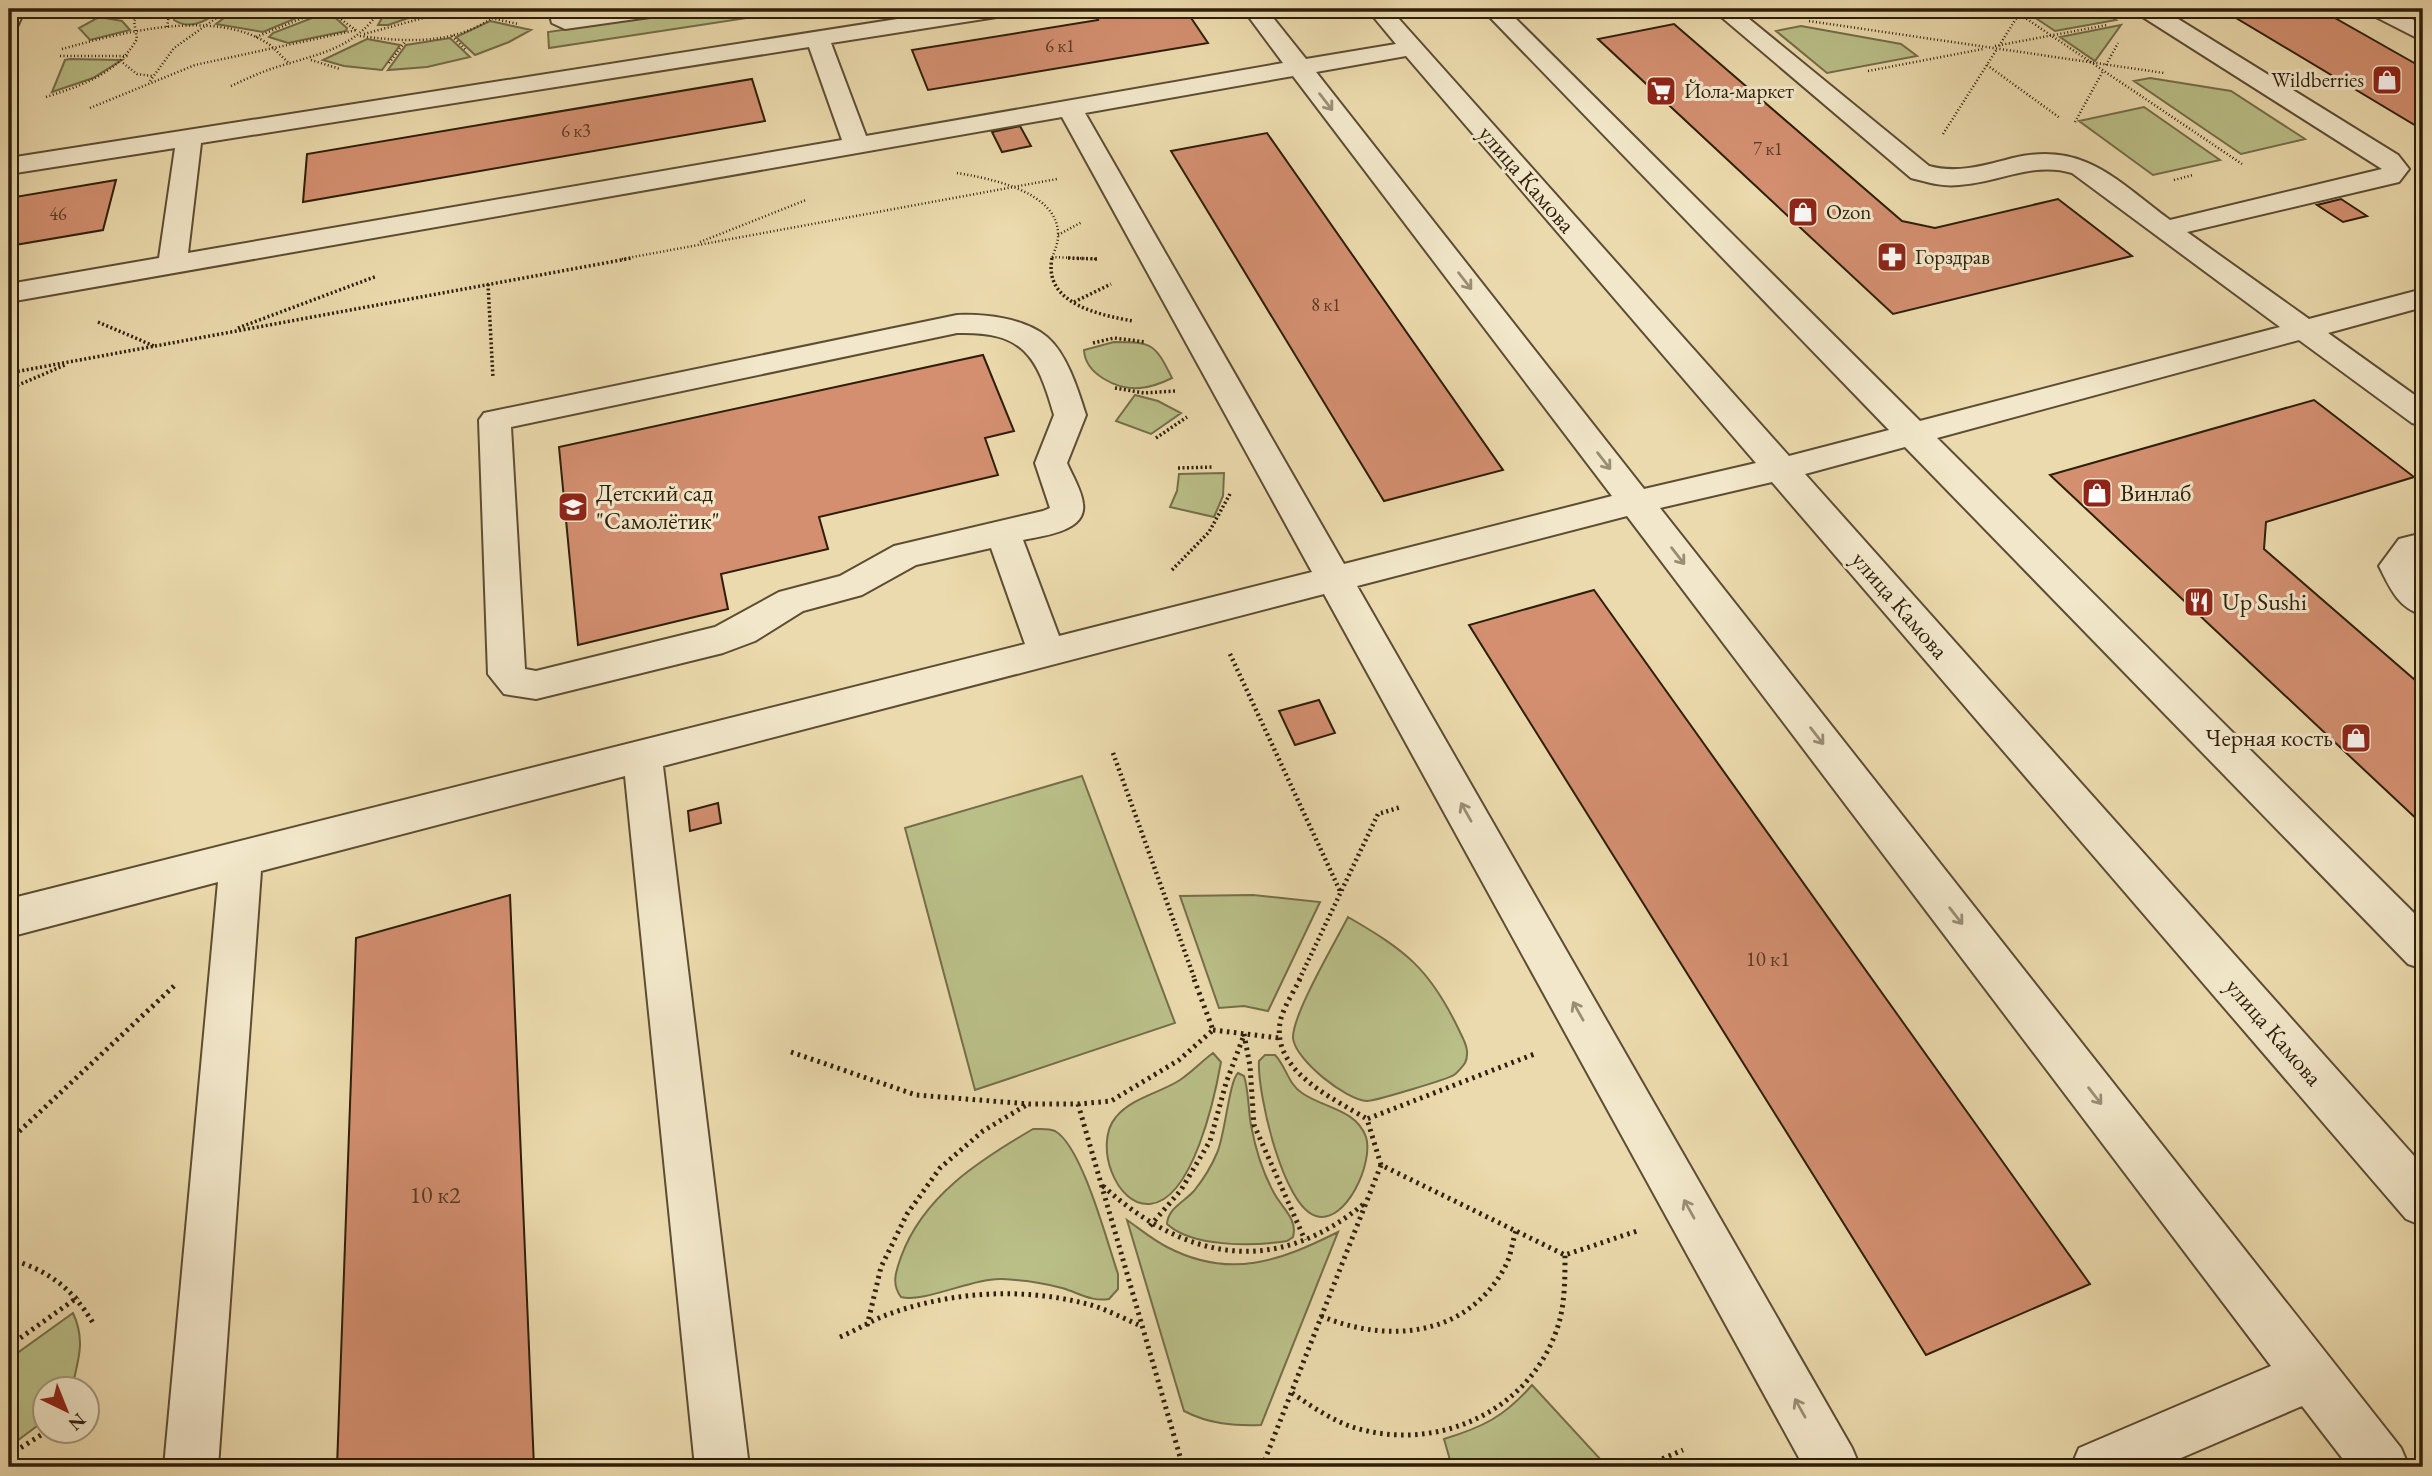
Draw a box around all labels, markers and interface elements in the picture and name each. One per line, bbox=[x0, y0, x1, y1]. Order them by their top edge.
house number: 6 к1 bbox=[1045, 34, 1075, 57]
shop icon: Wildberries bbox=[2370, 63, 2404, 97]
place label: Wildberries bbox=[2271, 66, 2364, 93]
supermarket icon: Йола-маркет bbox=[1644, 74, 1678, 108]
place label: Йола-маркет bbox=[1684, 77, 1794, 104]
one-way arrow bbox=[1318, 92, 1333, 110]
street label: улица Камова bbox=[1472, 118, 1583, 239]
house number: 6 к3 bbox=[561, 119, 591, 142]
house number: 7 к1 bbox=[1753, 137, 1783, 160]
shop icon: Ozon bbox=[1786, 195, 1820, 229]
place label: Ozon bbox=[1826, 198, 1871, 225]
house number: 46 bbox=[49, 202, 67, 225]
pharmacy icon: Горздрав bbox=[1875, 240, 1909, 274]
place label: Горздрав bbox=[1915, 243, 1990, 270]
one-way arrow bbox=[1458, 272, 1473, 290]
house number: 8 к1 bbox=[1311, 293, 1341, 316]
one-way arrow bbox=[1597, 452, 1612, 470]
shop icon: Винлаб bbox=[2080, 476, 2114, 510]
place label: Детский сад "Самолётик" bbox=[596, 477, 720, 536]
place label: Винлаб bbox=[2120, 477, 2191, 508]
school or university icon: Детский сад "Самолётик" bbox=[556, 490, 590, 524]
street label: улица Камова bbox=[1845, 544, 1956, 665]
one-way arrow bbox=[1670, 547, 1685, 565]
restaurant icon: Up Sushi bbox=[2182, 585, 2216, 619]
place label: Up Sushi bbox=[2222, 586, 2307, 617]
shop icon: Черная кость bbox=[2339, 721, 2373, 755]
place label: Черная кость bbox=[2205, 722, 2333, 753]
one-way arrow bbox=[1809, 726, 1824, 745]
one-way arrow bbox=[1459, 803, 1473, 823]
one-way arrow bbox=[1949, 906, 1964, 925]
house number: 10 к1 bbox=[1746, 945, 1790, 972]
street label: улица Камова bbox=[2219, 971, 2330, 1092]
one-way arrow bbox=[1571, 1001, 1585, 1021]
one-way arrow bbox=[2088, 1086, 2103, 1105]
house number: 10 к2 bbox=[410, 1179, 461, 1210]
one-way arrow bbox=[1682, 1200, 1696, 1220]
north arrow bbox=[32, 1374, 102, 1444]
one-way arrow bbox=[1793, 1398, 1807, 1418]
text: N bbox=[63, 1408, 91, 1437]

